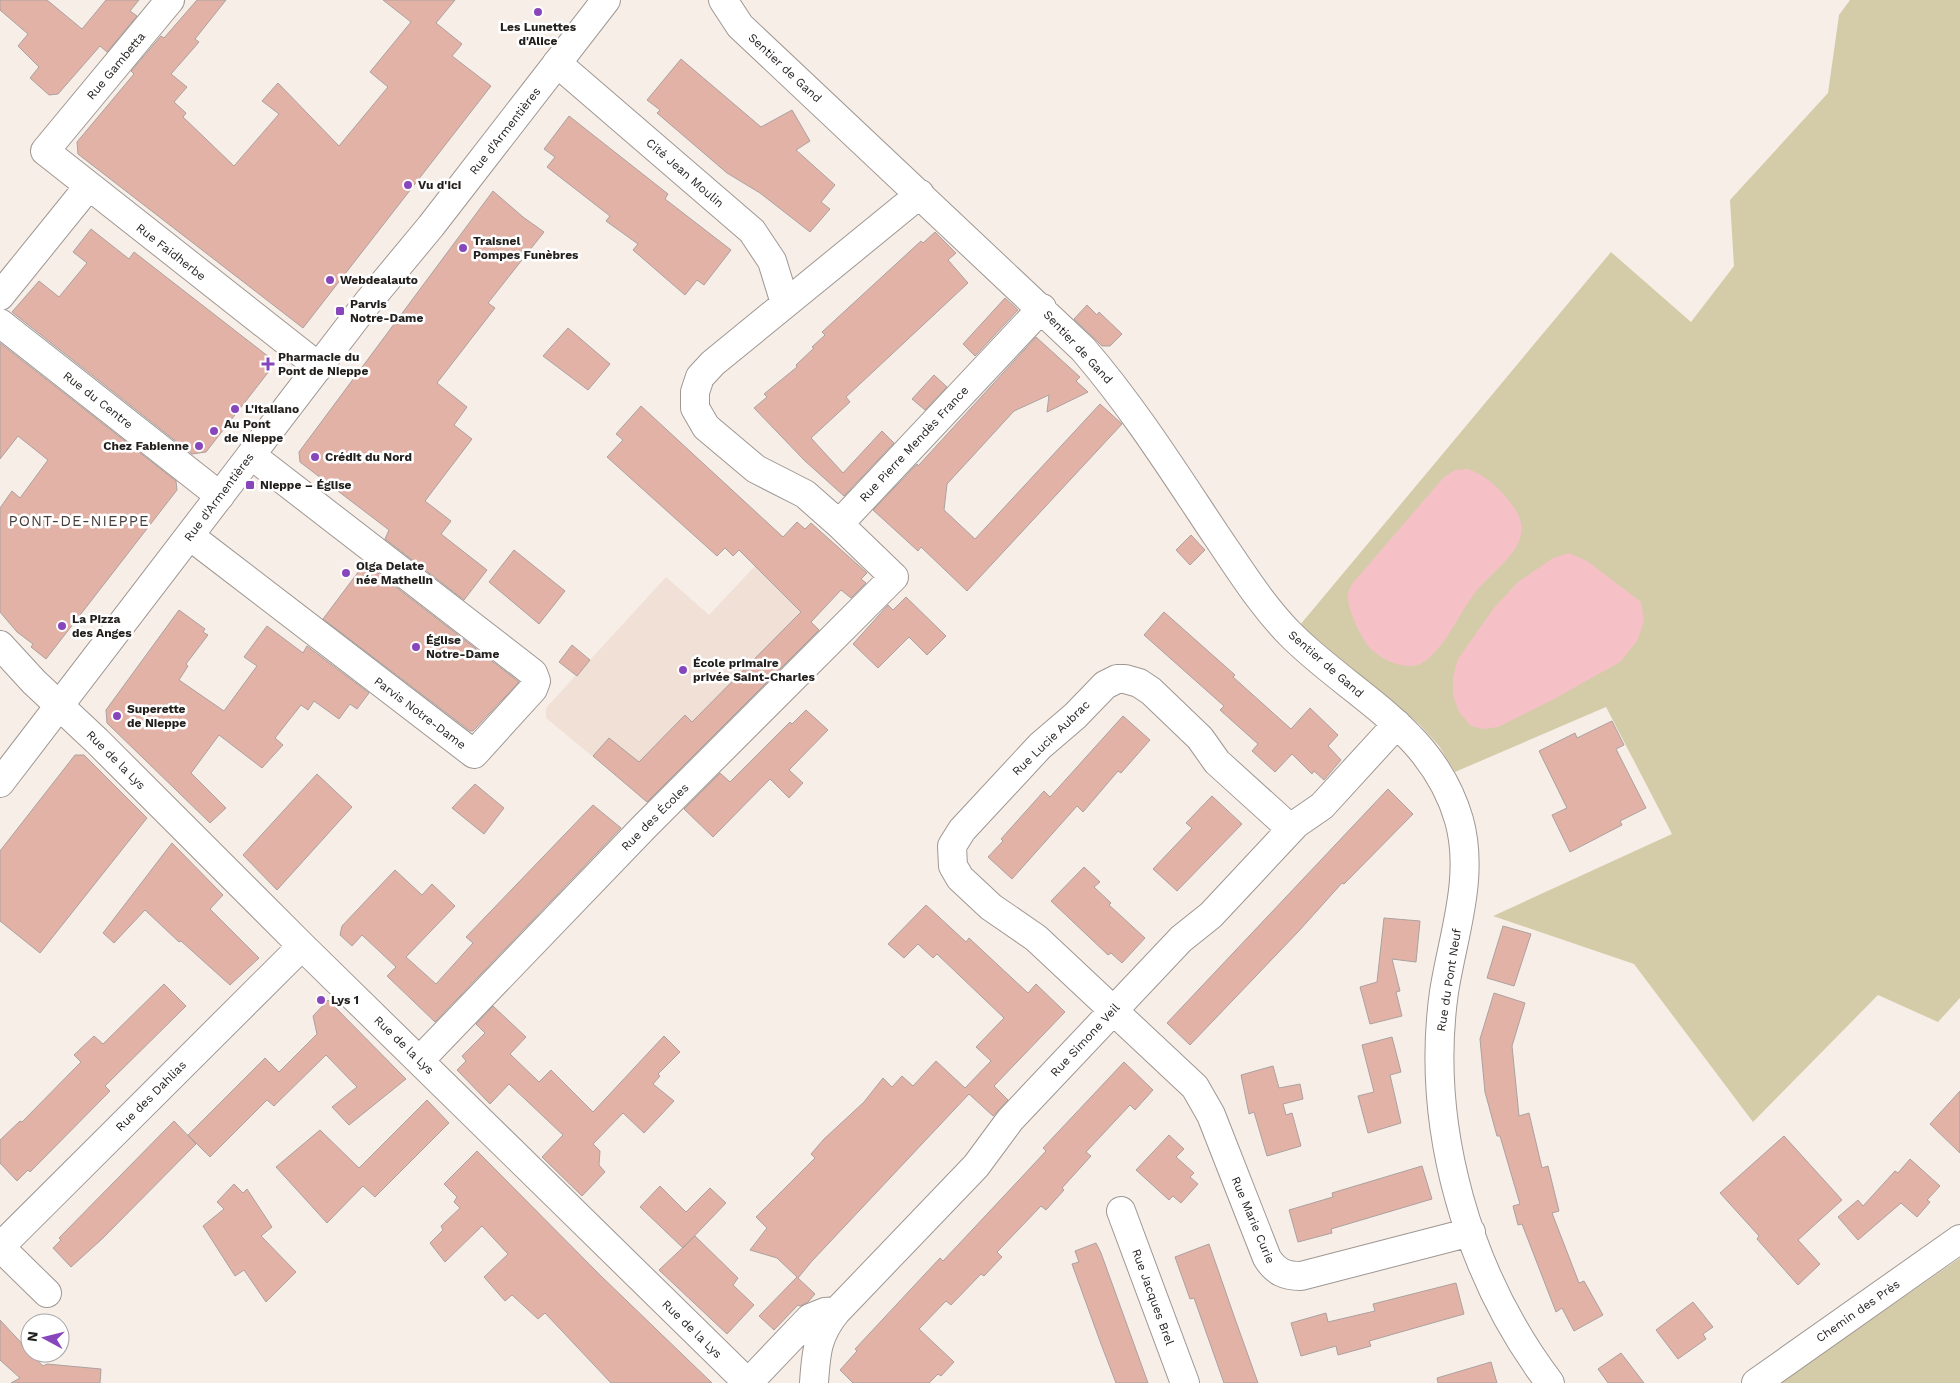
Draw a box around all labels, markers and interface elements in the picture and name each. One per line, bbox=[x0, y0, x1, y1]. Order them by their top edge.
marker: Les Lunettes d'Alice bbox=[532, 6, 544, 18]
place label: Les Lunettes d'Alice bbox=[500, 20, 577, 48]
street label: Rue Gambetta bbox=[84, 29, 148, 102]
street label: Sentier de Gand bbox=[746, 31, 824, 105]
street label: Rue d'Armentières bbox=[467, 85, 543, 177]
street label: Cité Jean Moulin bbox=[643, 136, 727, 210]
place label: Vu d'ici bbox=[418, 178, 461, 192]
marker: Vu d'ici bbox=[402, 179, 414, 191]
street label: Rue Faidherbe bbox=[134, 221, 209, 283]
place label: Traisnel Pompes Funèbres bbox=[473, 234, 579, 262]
marker: Traisnel Pompes Funèbres bbox=[457, 242, 469, 254]
place label: Webdealauto bbox=[340, 273, 418, 287]
marker: Webdealauto bbox=[324, 274, 336, 286]
place label: Parvis Notre-Dame bbox=[350, 297, 423, 325]
marker: Parvis Notre-Dame bbox=[334, 305, 346, 317]
street label: Sentier de Gand bbox=[1041, 308, 1115, 386]
place label: Pharmacie du Pont de Nieppe bbox=[278, 350, 368, 378]
marker: Pharmacie du Pont de Nieppe bbox=[262, 358, 274, 370]
street label: Rue du Centre bbox=[60, 368, 136, 432]
street label: Rue Pierre Mendès France bbox=[857, 383, 971, 505]
place label: L'italiano bbox=[245, 402, 299, 416]
marker: L'italiano bbox=[229, 403, 241, 415]
place label: Au Pont de Nieppe bbox=[224, 417, 283, 445]
marker: Au Pont de Nieppe bbox=[208, 425, 220, 437]
place label: Chez Fabienne bbox=[103, 439, 189, 453]
marker: Chez Fabienne bbox=[193, 440, 205, 452]
street label: Rue d'Armentières bbox=[181, 450, 257, 544]
place label: Crédit du Nord bbox=[325, 450, 412, 464]
marker: Crédit du Nord bbox=[309, 451, 321, 463]
place label: Nieppe – Église bbox=[260, 478, 352, 492]
marker: Nieppe – Église bbox=[244, 479, 256, 491]
district label: PONT-DE-NIEPPE bbox=[9, 512, 149, 530]
place label: Olga Delate née Mathelin bbox=[356, 559, 433, 587]
marker: Olga Delate née Mathelin bbox=[340, 567, 352, 579]
place label: La Pizza des Anges bbox=[72, 612, 132, 640]
marker: La Pizza des Anges bbox=[56, 620, 68, 632]
street label: Sentier de Gand bbox=[1286, 628, 1366, 700]
place label: Église Notre-Dame bbox=[426, 633, 499, 661]
marker: Église Notre-Dame bbox=[410, 641, 422, 653]
place label: École primaire privée Saint-Charles bbox=[693, 656, 816, 684]
marker: École primaire privée Saint-Charles bbox=[677, 664, 689, 676]
street label: Parvis Notre-Dame bbox=[371, 674, 469, 752]
street label: Rue Lucie Aubrac bbox=[1009, 697, 1093, 779]
place label: Superette de Nieppe bbox=[127, 702, 186, 730]
marker: Superette de Nieppe bbox=[111, 710, 123, 722]
street label: Rue de la Lys bbox=[84, 728, 148, 792]
street label: Rue des Écoles bbox=[618, 780, 692, 854]
street label: Rue du Pont Neuf bbox=[1434, 927, 1464, 1032]
place label: Lys 1 bbox=[331, 993, 359, 1007]
marker: Lys 1 bbox=[315, 994, 327, 1006]
street label: Rue Simone Veil bbox=[1048, 1000, 1123, 1079]
street label: Rue de la Lys bbox=[371, 1013, 437, 1077]
street label: Rue des Dahlias bbox=[113, 1058, 189, 1134]
street label: Rue Marie Curie bbox=[1228, 1174, 1278, 1266]
street label: Rue Jacques Brel bbox=[1129, 1247, 1177, 1347]
street label: Chemin des Près bbox=[1813, 1277, 1903, 1345]
street label: Rue de la Lys bbox=[659, 1297, 725, 1361]
north arrow bbox=[20, 1313, 70, 1363]
text: N bbox=[24, 1330, 41, 1343]

